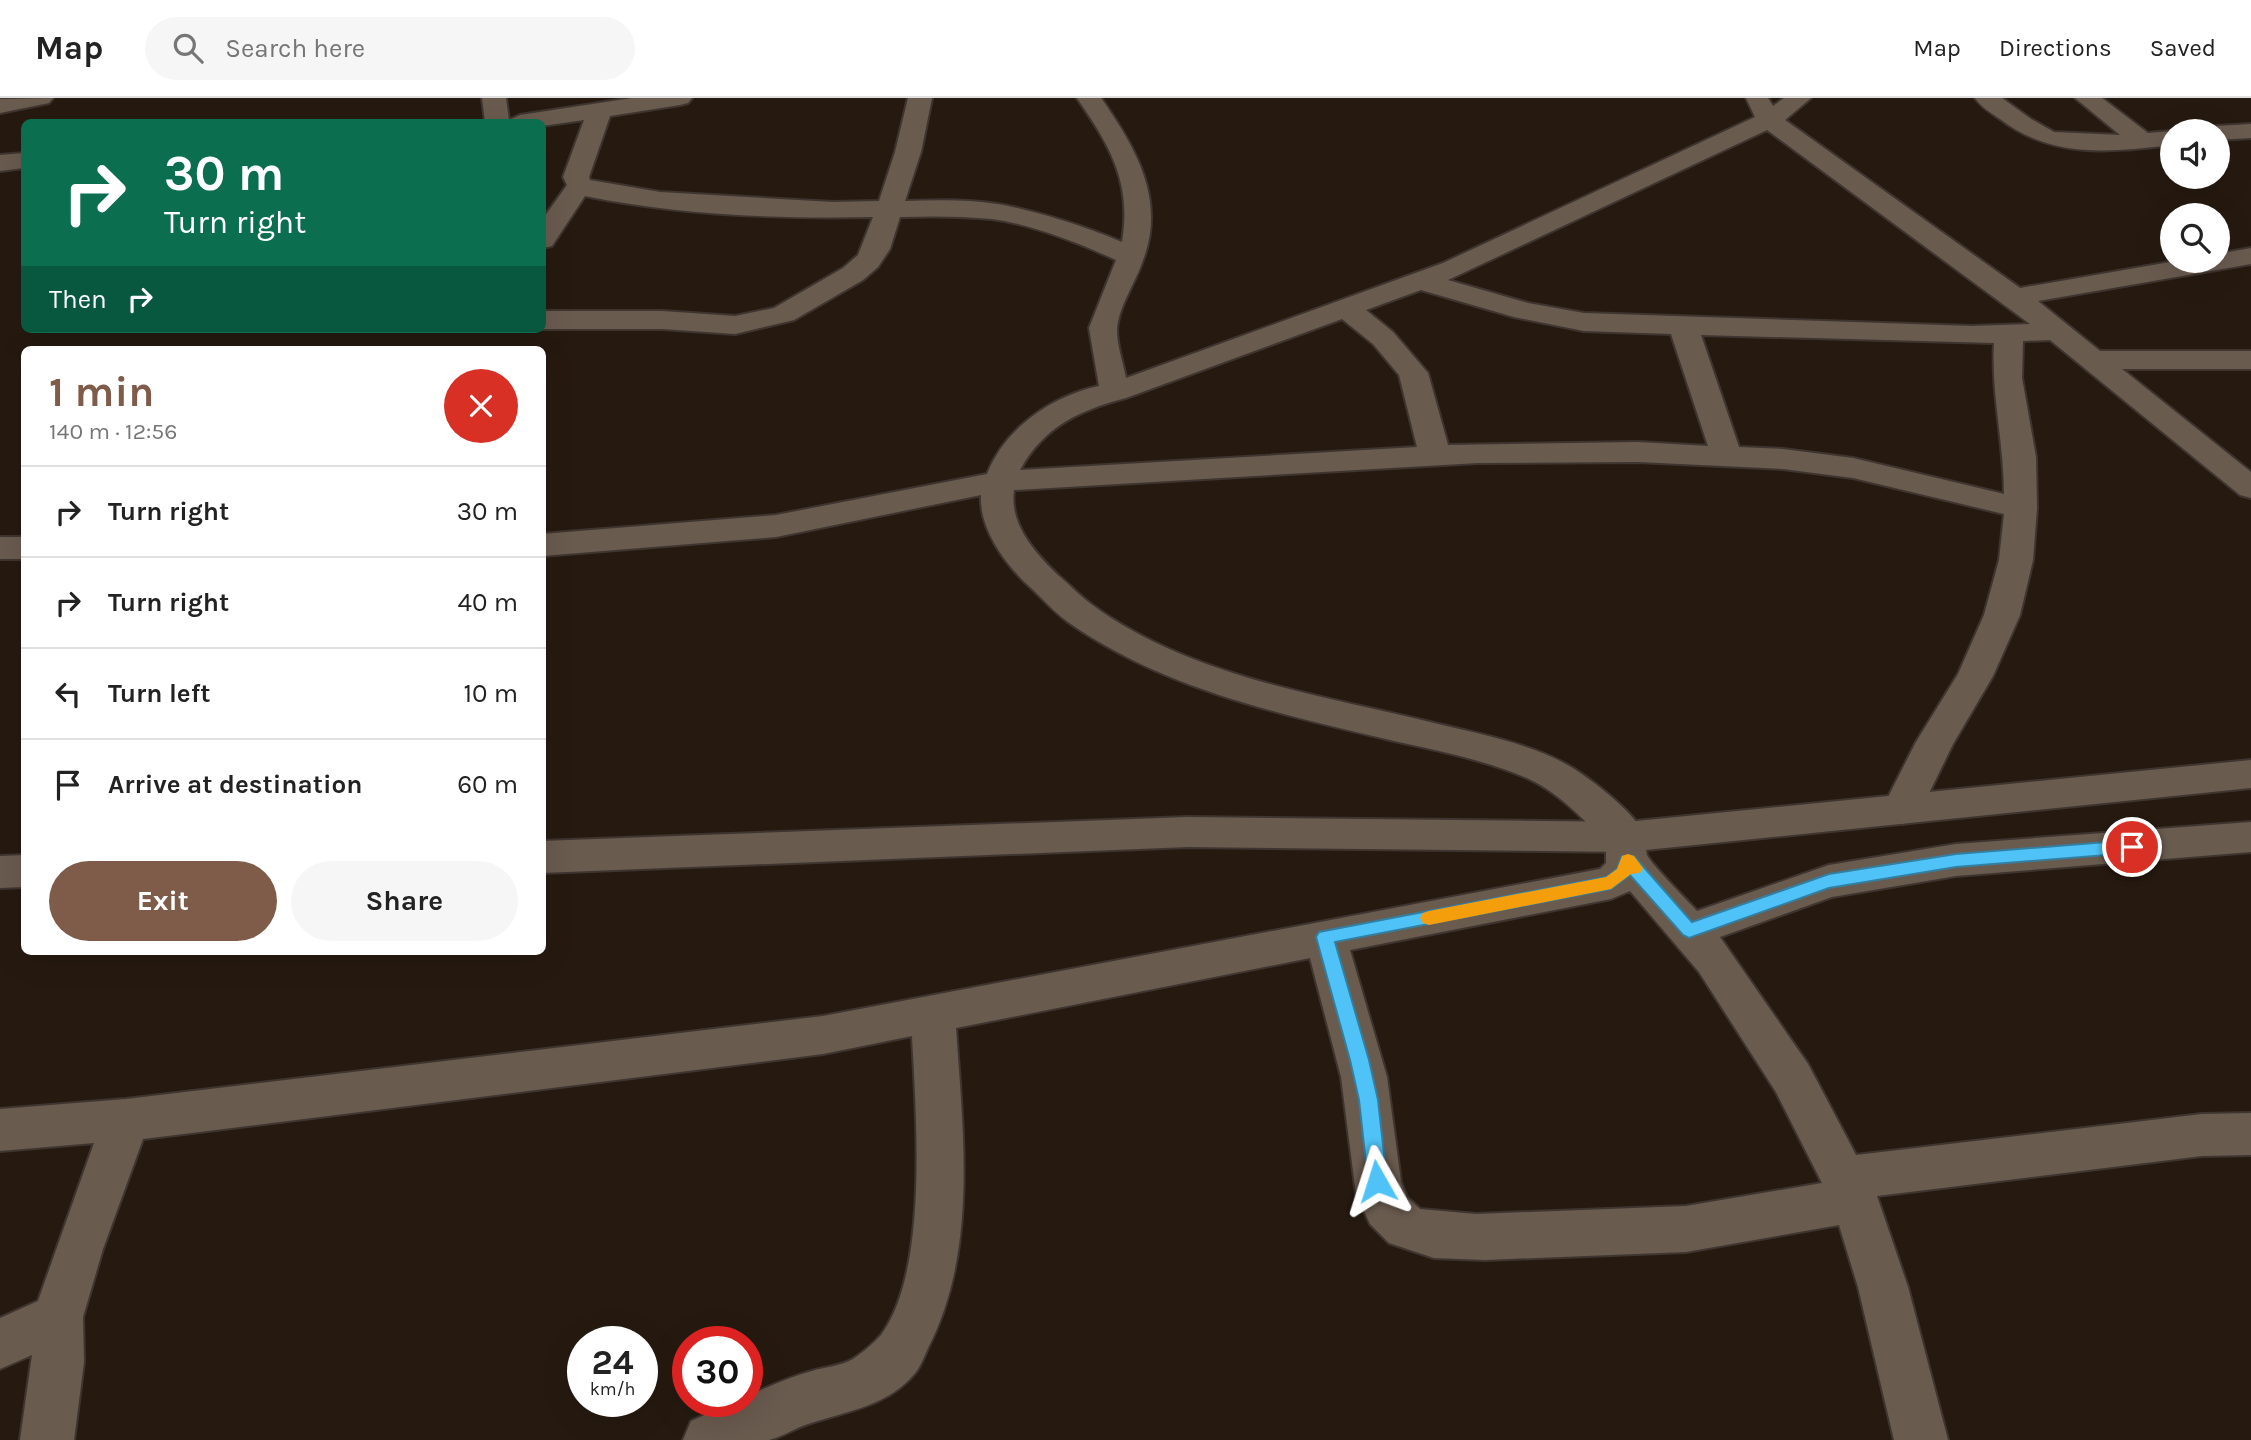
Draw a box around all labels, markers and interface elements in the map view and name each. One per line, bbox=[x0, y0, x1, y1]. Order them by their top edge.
search box bbox=[145, 17, 635, 80]
text: Map bbox=[35, 29, 103, 67]
icon: search bbox=[169, 29, 207, 67]
text: Search here bbox=[225, 33, 365, 64]
text: Map bbox=[1913, 34, 1961, 62]
text: Directions bbox=[1999, 34, 2112, 62]
text: Saved bbox=[2150, 34, 2216, 62]
map controls bbox=[2160, 119, 2230, 273]
button: sound bbox=[2160, 119, 2230, 189]
text: 30 m bbox=[164, 145, 284, 202]
icon: right bbox=[49, 147, 140, 238]
button: search bbox=[2160, 203, 2230, 273]
text: Turn right bbox=[164, 204, 306, 241]
icon: right bbox=[121, 280, 159, 318]
text: Then bbox=[49, 284, 107, 315]
text: 1 min bbox=[49, 367, 154, 417]
button: close bbox=[444, 369, 518, 443]
text: 140 m · 12:56 bbox=[49, 418, 178, 445]
icon: right bbox=[49, 493, 87, 531]
text: Turn right bbox=[108, 496, 229, 527]
text: 30 m bbox=[457, 496, 518, 527]
icon: right bbox=[49, 584, 87, 622]
text: Turn right bbox=[108, 587, 229, 618]
text: 40 m bbox=[458, 587, 518, 618]
icon: left bbox=[49, 675, 87, 713]
text: Turn left bbox=[108, 678, 210, 709]
text: 10 m bbox=[463, 678, 518, 709]
icon: arrive bbox=[49, 766, 87, 804]
text: Arrive at destination bbox=[108, 769, 362, 800]
text: 60 m bbox=[457, 769, 518, 800]
pin bbox=[2102, 817, 2162, 877]
icon: arrive bbox=[2113, 828, 2151, 866]
button: Exit bbox=[49, 861, 277, 941]
button: Share bbox=[291, 861, 518, 941]
position arrow bbox=[1340, 1144, 1414, 1218]
speed limit sign: 30 bbox=[672, 1326, 763, 1417]
text: 24 bbox=[592, 1342, 634, 1383]
text: km/h bbox=[590, 1378, 635, 1400]

